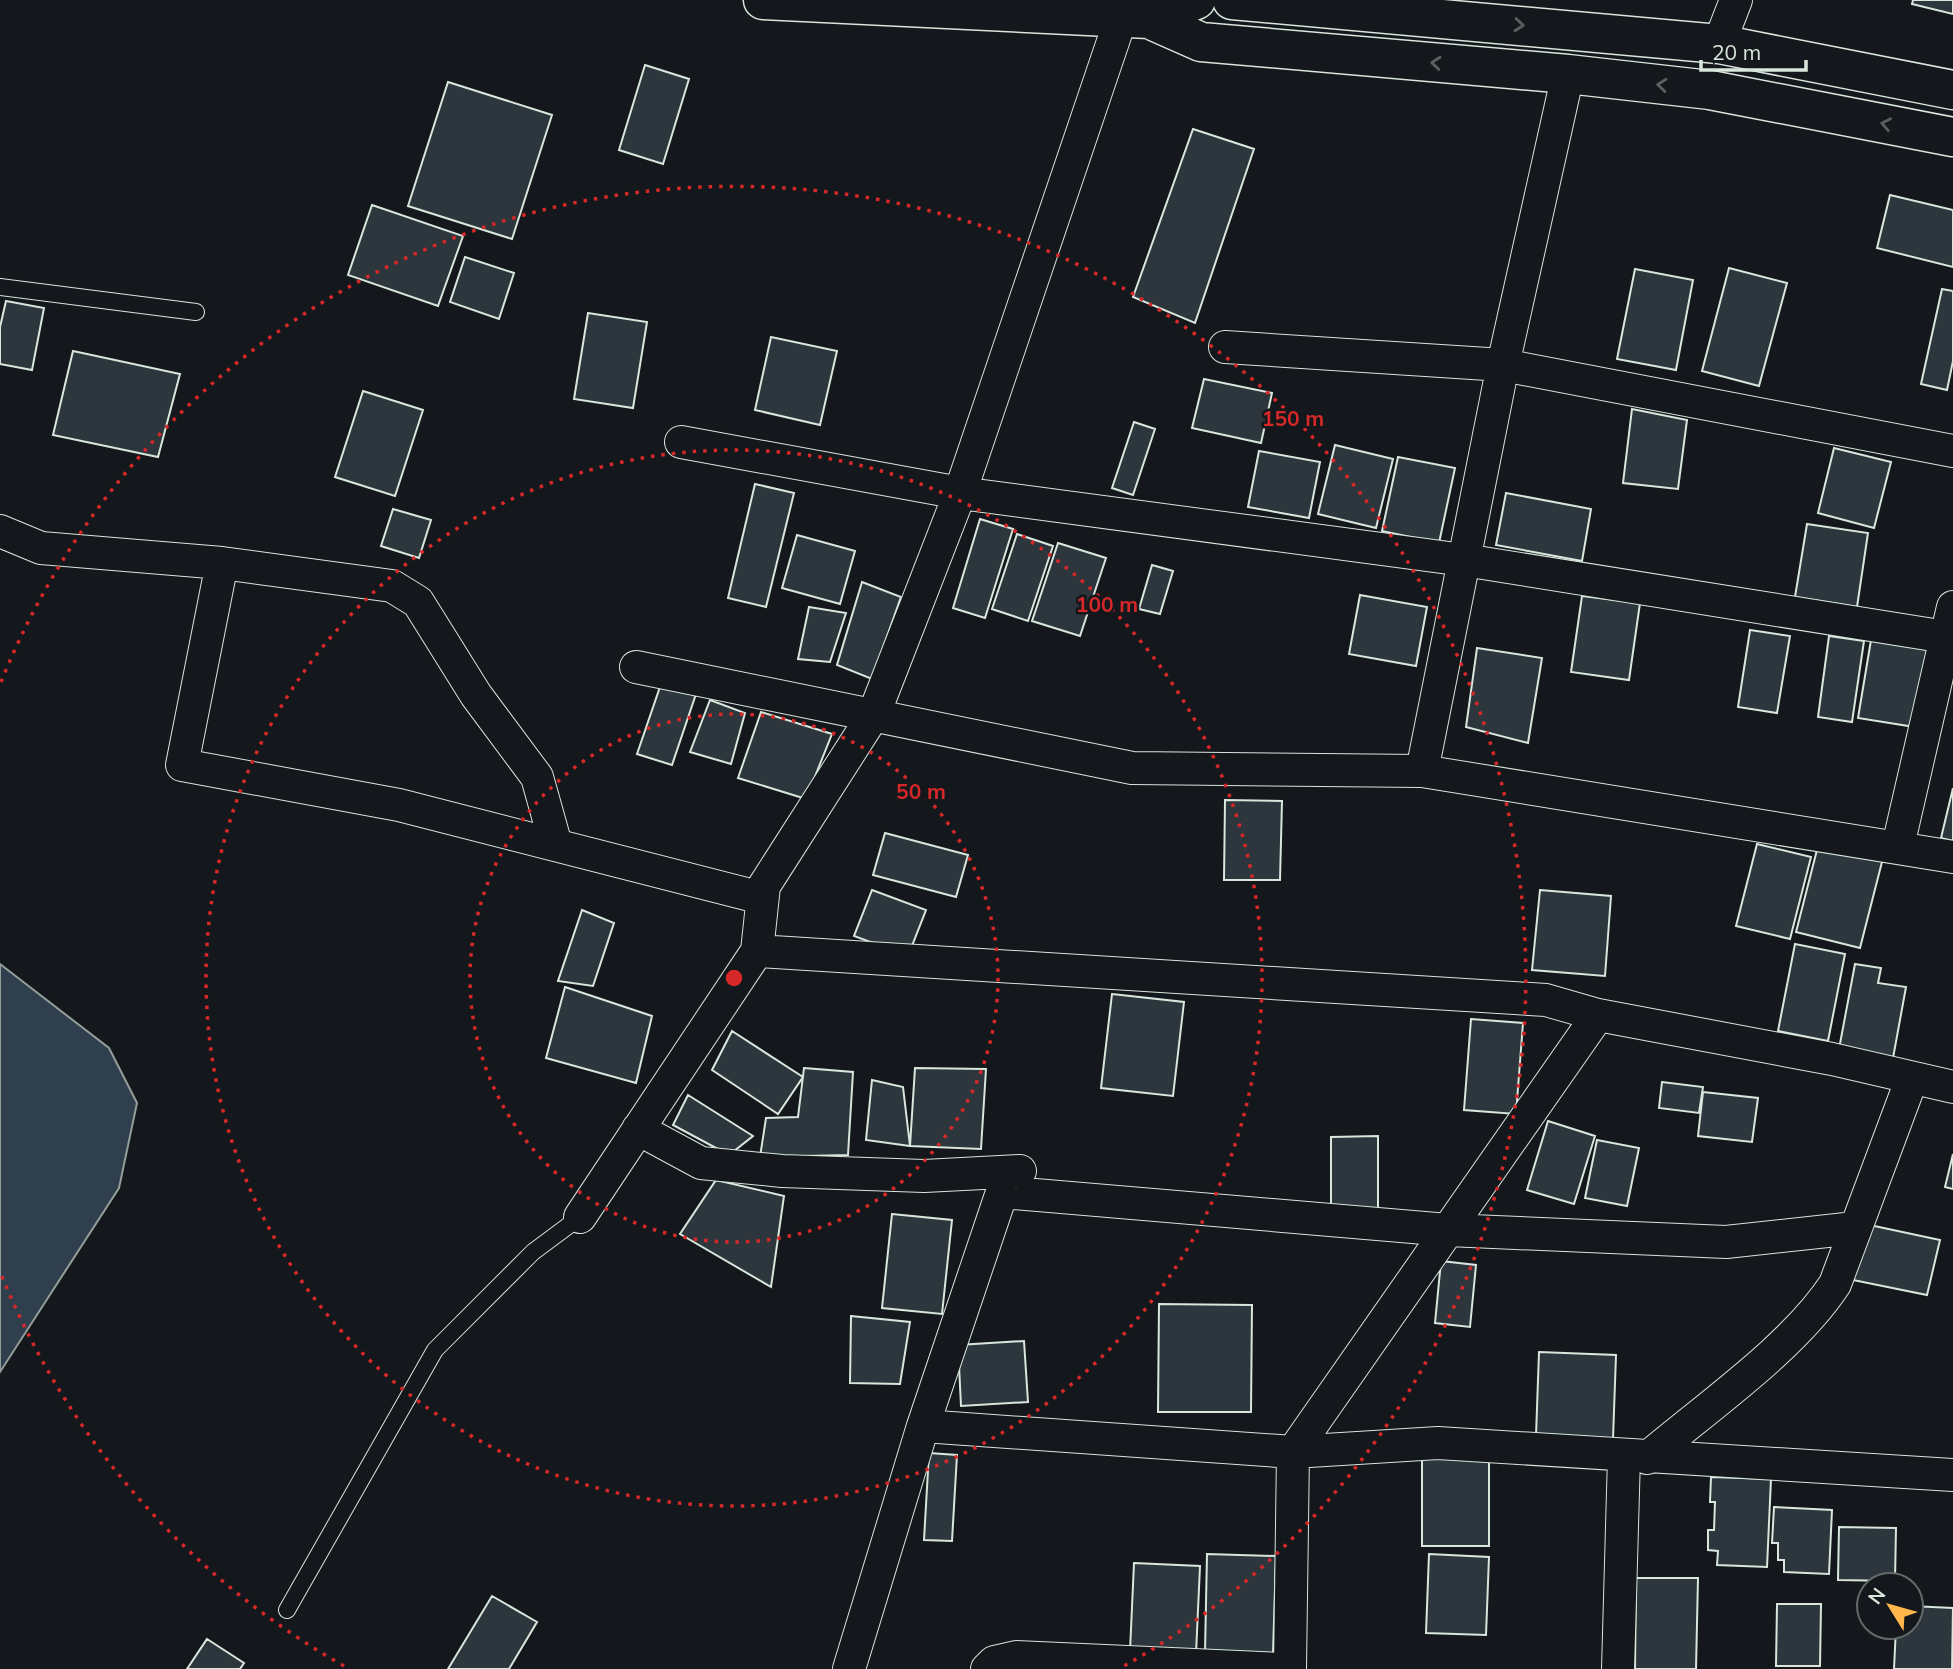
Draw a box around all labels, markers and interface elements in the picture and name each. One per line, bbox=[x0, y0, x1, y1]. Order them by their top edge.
one-way arrow bbox=[1513, 18, 1525, 33]
scale bar bbox=[1701, 28, 1806, 72]
text: 20 m bbox=[1712, 39, 1761, 65]
one-way arrow bbox=[1430, 56, 1441, 71]
one-way arrow bbox=[1656, 77, 1668, 92]
one-way arrow bbox=[1880, 118, 1892, 133]
text: 150 m bbox=[1262, 405, 1324, 431]
text: 100 m bbox=[1076, 591, 1138, 617]
text: 50 m bbox=[896, 778, 946, 804]
centre of rings bbox=[722, 966, 746, 990]
north arrow bbox=[1855, 1571, 1925, 1641]
text: N bbox=[1863, 1583, 1890, 1609]

